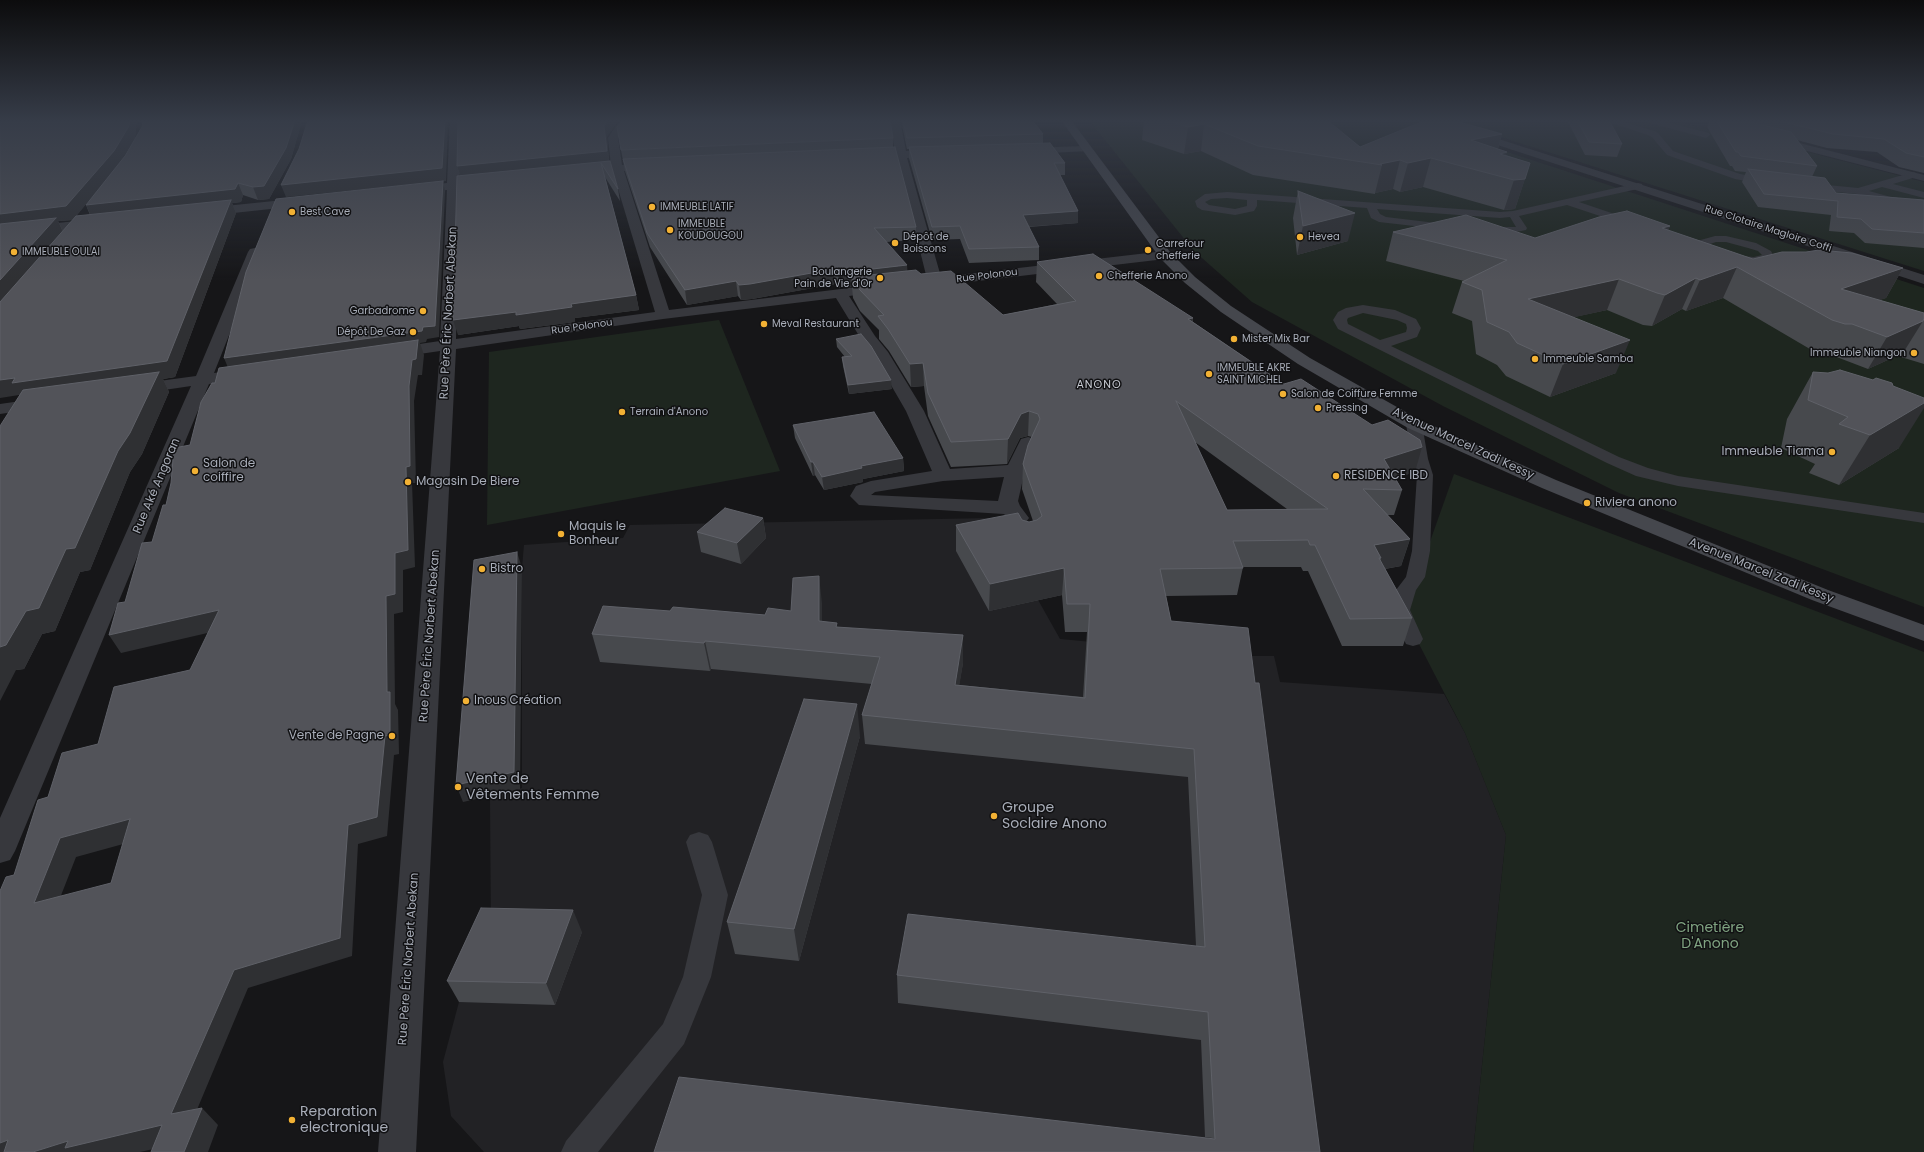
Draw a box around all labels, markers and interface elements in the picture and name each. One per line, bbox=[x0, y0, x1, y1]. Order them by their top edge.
place label: IMMEUBLE LATIF bbox=[660, 201, 734, 213]
marker: IMMEUBLE LATIF bbox=[647, 202, 657, 212]
street label: Rue Clotaire Magloire Coffi bbox=[1703, 203, 1833, 255]
place label: Best Cave bbox=[300, 206, 350, 218]
marker: Best Cave bbox=[287, 207, 297, 217]
place label: IMMEUBLE KOUDOUGOU bbox=[678, 218, 743, 242]
marker: IMMEUBLE KOUDOUGOU bbox=[665, 225, 675, 235]
street label: Rue Père Éric Norbert Abekan bbox=[437, 226, 461, 400]
place label: Dépôt de Boissons bbox=[903, 231, 949, 254]
place label: Hevea bbox=[1308, 231, 1340, 243]
marker: Hevea bbox=[1295, 232, 1305, 242]
marker: Dépôt de Boissons bbox=[890, 238, 900, 248]
place label: Carrefour chefferie bbox=[1156, 238, 1204, 262]
marker: Carrefour chefferie bbox=[1143, 245, 1153, 255]
place label: IMMEUBLE OULAI bbox=[22, 246, 100, 258]
marker: IMMEUBLE OULAI bbox=[9, 247, 19, 257]
place label: Boulangerie Pain de Vie d'Or bbox=[794, 266, 872, 290]
street label: Rue Polonou bbox=[956, 266, 1018, 286]
place label: Chefferie Anono bbox=[1107, 270, 1187, 282]
marker: Chefferie Anono bbox=[1094, 271, 1104, 281]
marker: Boulangerie Pain de Vie d'Or bbox=[875, 273, 885, 283]
place label: Garbadrome bbox=[350, 305, 415, 317]
marker: Garbadrome bbox=[418, 306, 428, 316]
street label: Rue Polonou bbox=[551, 317, 613, 337]
place label: Meval Restaurant bbox=[772, 318, 859, 330]
marker: Meval Restaurant bbox=[759, 319, 769, 329]
place label: Dépôt De Gaz bbox=[337, 326, 405, 338]
marker: Dépôt De Gaz bbox=[408, 327, 418, 337]
place label: Mister Mix Bar bbox=[1242, 333, 1310, 345]
marker: Mister Mix Bar bbox=[1229, 334, 1239, 344]
place label: Immeuble Niangon bbox=[1810, 347, 1906, 359]
marker: Immeuble Niangon bbox=[1909, 348, 1919, 358]
place label: Immeuble Samba bbox=[1543, 353, 1633, 365]
marker: Immeuble Samba bbox=[1530, 354, 1540, 364]
place label: IMMEUBLE AKRE SAINT MICHEL bbox=[1217, 362, 1291, 386]
marker: IMMEUBLE AKRE SAINT MICHEL bbox=[1204, 369, 1214, 379]
district label: ANONO bbox=[1076, 378, 1122, 392]
place label: Salon de Coiffure Femme bbox=[1291, 388, 1417, 400]
marker: Salon de Coiffure Femme bbox=[1278, 389, 1288, 399]
place label: Pressing bbox=[1326, 402, 1368, 414]
marker: Pressing bbox=[1313, 403, 1323, 413]
street label: Avenue Marcel Zadi Kessy bbox=[1390, 405, 1536, 483]
place label: Terrain d'Anono bbox=[630, 406, 708, 418]
marker: Terrain d'Anono bbox=[617, 407, 627, 417]
street label: Rue Aké Angoran bbox=[130, 436, 184, 536]
place label: Immeuble Tiama bbox=[1721, 445, 1824, 459]
marker: Immeuble Tiama bbox=[1827, 447, 1837, 457]
place label: Salon de coiffire bbox=[203, 457, 255, 485]
marker: Salon de coiffire bbox=[190, 466, 200, 476]
place label: RESIDENCE IBD bbox=[1344, 469, 1428, 483]
marker: RESIDENCE IBD bbox=[1331, 471, 1341, 481]
place label: Magasin De Biere bbox=[416, 475, 520, 489]
marker: Magasin De Biere bbox=[403, 477, 413, 487]
place label: Riviera anono bbox=[1595, 496, 1677, 510]
marker: Riviera anono bbox=[1582, 498, 1592, 508]
place label: Maquis le Bonheur bbox=[569, 520, 626, 548]
marker: Maquis le Bonheur bbox=[556, 529, 566, 539]
street label: Avenue Marcel Zadi Kessy bbox=[1687, 535, 1835, 607]
street label: Rue Père Éric Norbert Abekan bbox=[417, 549, 443, 723]
place label: Bistro bbox=[490, 562, 523, 576]
marker: Bistro bbox=[477, 564, 487, 574]
place label: Inous Création bbox=[474, 694, 561, 708]
marker: Inous Création bbox=[461, 696, 471, 706]
place label: Vente de Pagne bbox=[289, 729, 384, 743]
marker: Vente de Pagne bbox=[387, 731, 397, 741]
place label: Vente de Vêtements Femme bbox=[466, 771, 599, 804]
marker: Vente de Vêtements Femme bbox=[453, 782, 463, 792]
place label: Groupe Soclaire Anono bbox=[1002, 800, 1107, 832]
marker: Groupe Soclaire Anono bbox=[989, 811, 999, 821]
street label: Rue Père Éric Norbert Abekan bbox=[396, 872, 422, 1046]
park label: Cimetière D'Anono bbox=[1676, 920, 1744, 952]
place label: Reparation electronique bbox=[300, 1104, 388, 1136]
marker: Reparation electronique bbox=[287, 1115, 297, 1125]

